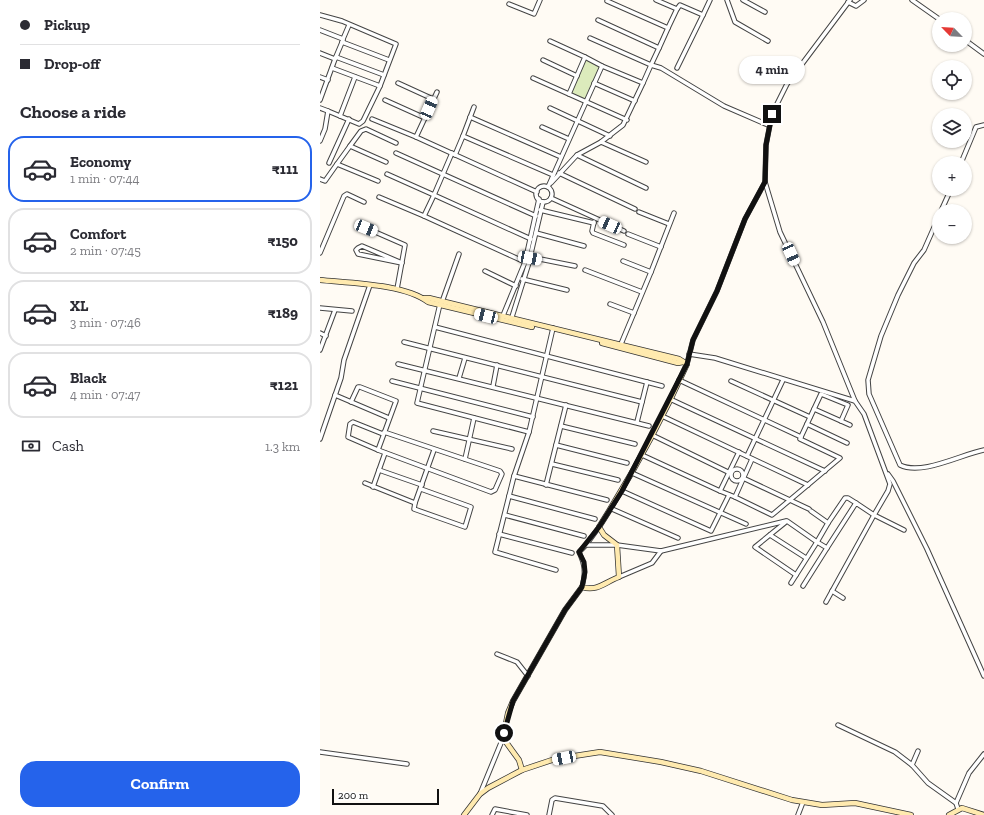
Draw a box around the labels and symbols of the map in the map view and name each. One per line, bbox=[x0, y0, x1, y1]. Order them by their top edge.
north arrow bbox=[932, 12, 972, 52]
callout: 4 min bbox=[739, 56, 805, 84]
car bbox=[419, 95, 439, 121]
route end bbox=[763, 105, 781, 123]
car bbox=[597, 215, 623, 235]
car bbox=[353, 218, 379, 238]
car bbox=[781, 241, 801, 267]
car bbox=[517, 250, 543, 266]
car bbox=[473, 307, 499, 325]
route start bbox=[495, 724, 513, 742]
car bbox=[551, 750, 577, 766]
scale bar bbox=[332, 787, 439, 806]

